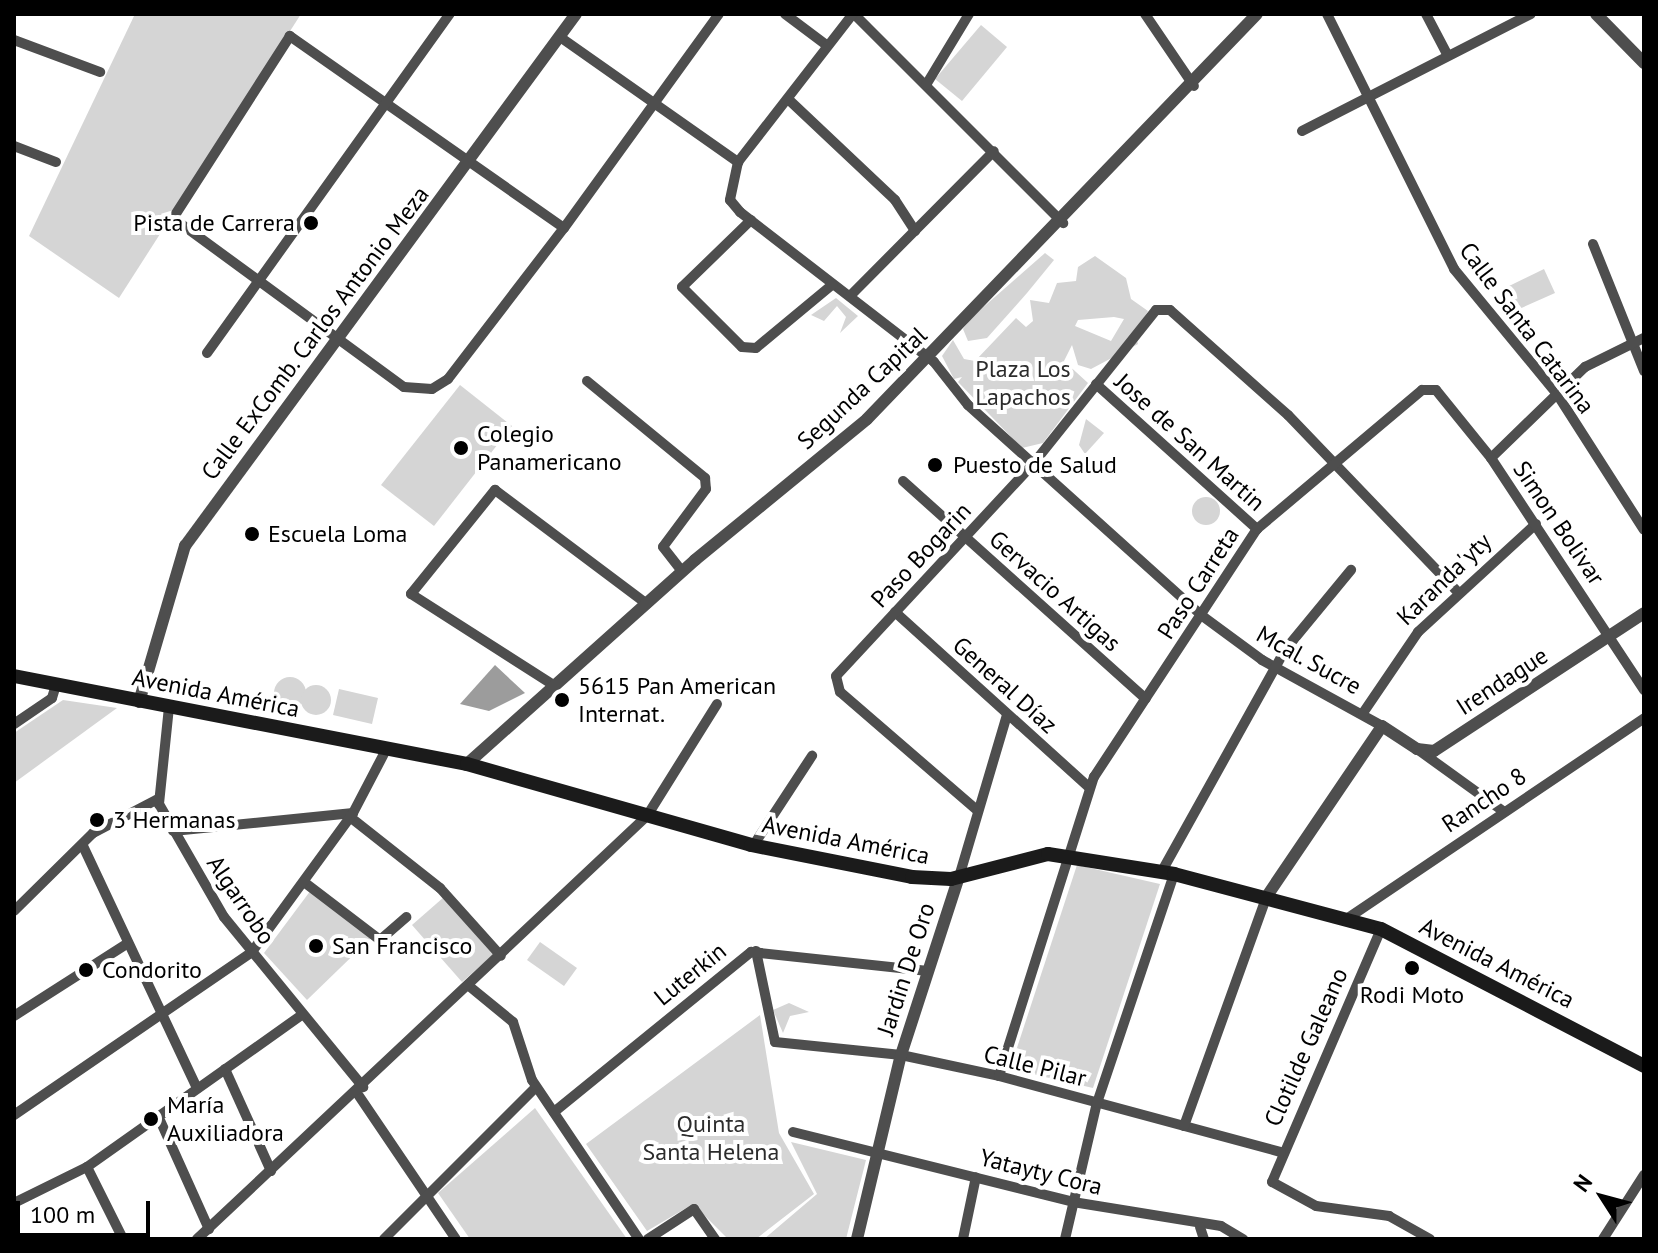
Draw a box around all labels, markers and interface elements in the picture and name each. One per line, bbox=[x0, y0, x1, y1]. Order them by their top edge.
street label: Calle ExComb. Carlos Antonio Meza bbox=[194, 180, 436, 486]
place label: Pista de Carrera bbox=[133, 209, 295, 237]
marker: Pista de Carrera bbox=[302, 214, 320, 232]
street label: Calle Santa Catarina bbox=[1453, 237, 1601, 419]
street label: Segunda Capital bbox=[791, 321, 933, 455]
park label: Plaza Los Lapachos bbox=[975, 355, 1071, 411]
street label: Jose de San Martin bbox=[1109, 367, 1271, 517]
place label: Colegio Panamericano bbox=[477, 420, 622, 476]
marker: Colegio Panamericano bbox=[452, 439, 470, 457]
place label: Puesto de Salud bbox=[953, 451, 1117, 479]
marker: Puesto de Salud bbox=[924, 454, 946, 476]
street label: Simon Bolivar bbox=[1507, 456, 1611, 590]
street label: Paso Bogarin bbox=[865, 496, 977, 614]
place label: Escuela Loma bbox=[268, 520, 407, 548]
street label: Paso Carreta bbox=[1151, 522, 1245, 644]
street label: Gervacio Artigas bbox=[983, 524, 1127, 658]
marker: Escuela Loma bbox=[243, 525, 261, 543]
street label: Karanda'yty bbox=[1391, 527, 1497, 631]
street label: Mcal. Sucre bbox=[1251, 619, 1367, 701]
street label: General Díaz bbox=[947, 631, 1063, 739]
street label: Irendague bbox=[1451, 641, 1553, 721]
street label: Avenida América bbox=[130, 663, 302, 723]
place label: 5615 Pan American Internat. bbox=[578, 672, 777, 728]
marker: 5615 Pan American Internat. bbox=[553, 691, 571, 709]
street label: Rancho 8 bbox=[1436, 761, 1532, 839]
place label: 3 Hermanas bbox=[113, 806, 235, 834]
street label: Avenida América bbox=[760, 810, 932, 870]
marker: 3 Hermanas bbox=[88, 811, 106, 829]
street label: Algarrobo bbox=[201, 850, 281, 950]
street label: Jardin De Oro bbox=[871, 899, 941, 1039]
street label: Avenida América bbox=[1414, 911, 1580, 1015]
place label: San Francisco bbox=[332, 932, 472, 960]
street label: Luterkin bbox=[648, 936, 732, 1012]
marker: San Francisco bbox=[307, 937, 325, 955]
place label: Condorito bbox=[102, 956, 202, 984]
marker: Rodi Moto bbox=[1403, 959, 1421, 977]
marker: Condorito bbox=[77, 961, 95, 979]
street label: Clotilde Galeano bbox=[1258, 963, 1354, 1131]
place label: Rodi Moto bbox=[1360, 981, 1464, 1009]
street label: Calle Pilar bbox=[981, 1039, 1089, 1093]
place label: María Auxiliadora bbox=[167, 1091, 284, 1147]
marker: María Auxiliadora bbox=[142, 1110, 160, 1128]
park label: Quinta Santa Helena bbox=[643, 1110, 779, 1166]
street label: Yatayty Cora bbox=[976, 1143, 1106, 1201]
north arrow bbox=[1562, 1157, 1642, 1237]
text: N bbox=[1567, 1169, 1598, 1197]
scale bar bbox=[20, 1185, 154, 1235]
text: 100 m bbox=[30, 1199, 95, 1230]

